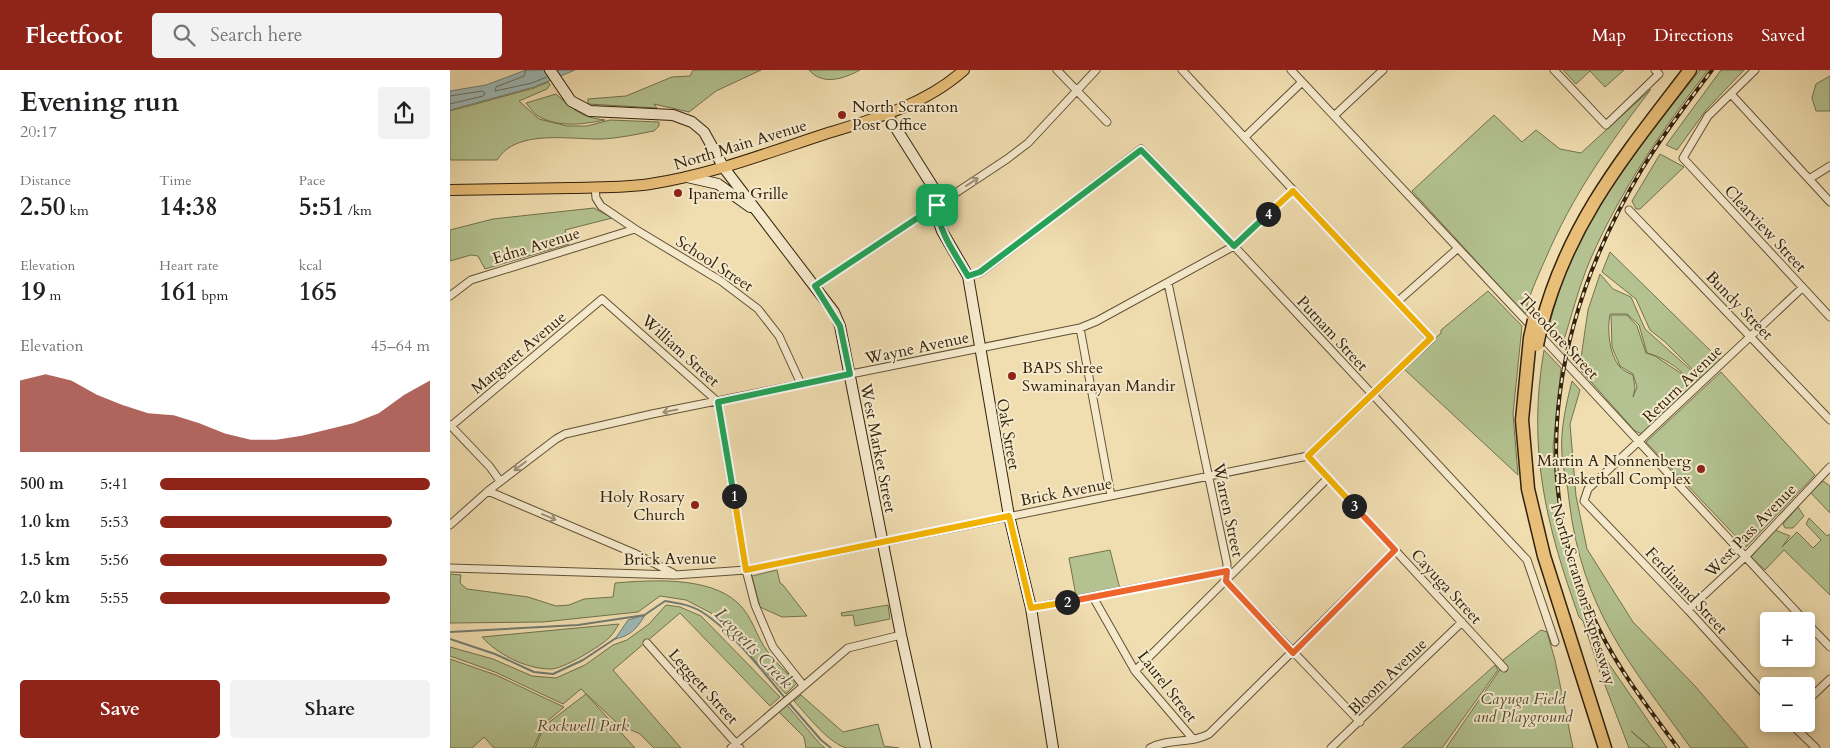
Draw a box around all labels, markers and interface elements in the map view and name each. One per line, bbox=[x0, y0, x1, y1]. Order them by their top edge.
search box bbox=[152, 13, 502, 58]
text: Fleetfoot bbox=[25, 19, 122, 52]
icon: search bbox=[170, 21, 198, 49]
text: Search here bbox=[210, 22, 302, 48]
text: Map bbox=[1592, 23, 1626, 48]
text: Directions bbox=[1654, 23, 1733, 48]
text: Saved bbox=[1761, 23, 1805, 48]
text: Evening run bbox=[20, 83, 179, 121]
button: share bbox=[378, 87, 430, 139]
place label: North Scranton Post Office bbox=[852, 96, 958, 136]
marker: North Scranton Post Office bbox=[836, 109, 848, 121]
street label: North Main Avenue bbox=[671, 114, 810, 176]
text: 20:17 bbox=[20, 121, 57, 143]
text: Distance bbox=[20, 171, 71, 190]
text: Time bbox=[159, 171, 192, 190]
text: Pace bbox=[299, 171, 326, 190]
one-way arrow bbox=[965, 177, 979, 187]
street label: Clearview Street bbox=[1719, 180, 1811, 277]
place label: Ipanema Grille bbox=[688, 183, 788, 205]
pin bbox=[916, 184, 958, 226]
marker: Ipanema Grille bbox=[672, 187, 684, 199]
text: 2.50 bbox=[20, 190, 66, 224]
text: 14:38 bbox=[159, 190, 218, 224]
text: 5:51 bbox=[299, 190, 344, 224]
icon: arrive bbox=[923, 191, 951, 219]
text: km bbox=[66, 201, 89, 220]
text: /km bbox=[344, 201, 372, 220]
pin: 4 bbox=[1256, 202, 1280, 226]
text: 4 bbox=[1265, 205, 1272, 224]
street label: Edna Avenue bbox=[490, 222, 583, 270]
street label: School Street bbox=[671, 231, 757, 297]
text: Elevation bbox=[20, 256, 76, 275]
text: Heart rate bbox=[159, 256, 219, 275]
text: kcal bbox=[299, 256, 322, 275]
street label: Bundy Street bbox=[1701, 266, 1778, 345]
text: 19 bbox=[20, 275, 46, 309]
text: 161 bbox=[159, 275, 198, 309]
text: 165 bbox=[299, 275, 337, 309]
text: m bbox=[46, 286, 61, 305]
text: bpm bbox=[198, 286, 228, 305]
street label: Theodore Street bbox=[1513, 289, 1604, 384]
street label: Putnam Street bbox=[1292, 291, 1373, 376]
street label: Margaret Avenue bbox=[466, 306, 571, 399]
street label: William Street bbox=[636, 309, 724, 392]
street label: Wayne Avenue bbox=[862, 326, 971, 370]
text: Elevation bbox=[20, 335, 84, 357]
text: 45–64 m bbox=[371, 335, 430, 357]
street label: Return Avenue bbox=[1638, 340, 1727, 428]
place label: BAPS Shree Swaminarayan Mandir bbox=[1022, 357, 1175, 397]
marker: BAPS Shree Swaminarayan Mandir bbox=[1006, 370, 1018, 382]
street label: West Market Street bbox=[855, 381, 901, 515]
street label: Oak Street bbox=[991, 397, 1025, 472]
one-way arrow bbox=[662, 406, 678, 416]
place label: Martin A Nonnenberg Basketball Complex bbox=[1537, 450, 1691, 490]
street label: Warren Street bbox=[1207, 460, 1249, 559]
one-way arrow bbox=[513, 461, 527, 471]
marker: Martin A Nonnenberg Basketball Complex bbox=[1695, 463, 1707, 475]
street label: Brick Avenue bbox=[1018, 472, 1114, 512]
text: 500 m bbox=[20, 473, 64, 495]
text: 5:41 bbox=[100, 473, 129, 495]
street label: West Pass Avenue bbox=[1699, 479, 1801, 583]
pin: 1 bbox=[722, 484, 746, 508]
place label: Holy Rosary Church bbox=[600, 486, 686, 526]
text: 1 bbox=[731, 487, 738, 506]
pin: 3 bbox=[1342, 494, 1366, 518]
text: 3 bbox=[1351, 497, 1358, 516]
marker: Holy Rosary Church bbox=[689, 499, 701, 511]
street label: North Scranton Expressway bbox=[1545, 501, 1621, 688]
text: 1.0 km bbox=[20, 511, 70, 533]
text: 5:53 bbox=[100, 511, 129, 533]
one-way arrow bbox=[541, 513, 556, 523]
street label: Ferdinand Street bbox=[1640, 542, 1732, 639]
street label: Cayuga Street bbox=[1406, 544, 1487, 629]
street label: Brick Avenue bbox=[623, 547, 717, 571]
text: 1.5 km bbox=[20, 549, 70, 571]
text: 5:56 bbox=[100, 549, 129, 571]
text: 2.0 km bbox=[20, 587, 70, 609]
text: 5:55 bbox=[100, 587, 129, 609]
pin: 2 bbox=[1054, 590, 1080, 614]
text: 2 bbox=[1064, 593, 1071, 612]
water label: Leggetts Creek bbox=[709, 602, 799, 694]
map controls bbox=[1760, 612, 1815, 732]
button: + bbox=[1760, 612, 1815, 667]
street label: Bloom Avenue bbox=[1343, 633, 1432, 720]
street label: Leggett Street bbox=[663, 644, 743, 729]
street label: Laurel Street bbox=[1132, 646, 1202, 727]
button: − bbox=[1760, 677, 1815, 732]
button: Save bbox=[20, 680, 220, 738]
button: Share bbox=[230, 680, 430, 738]
park label: Cayuga Field and Playground bbox=[1474, 688, 1574, 728]
park label: Rockwell Park bbox=[537, 715, 629, 737]

